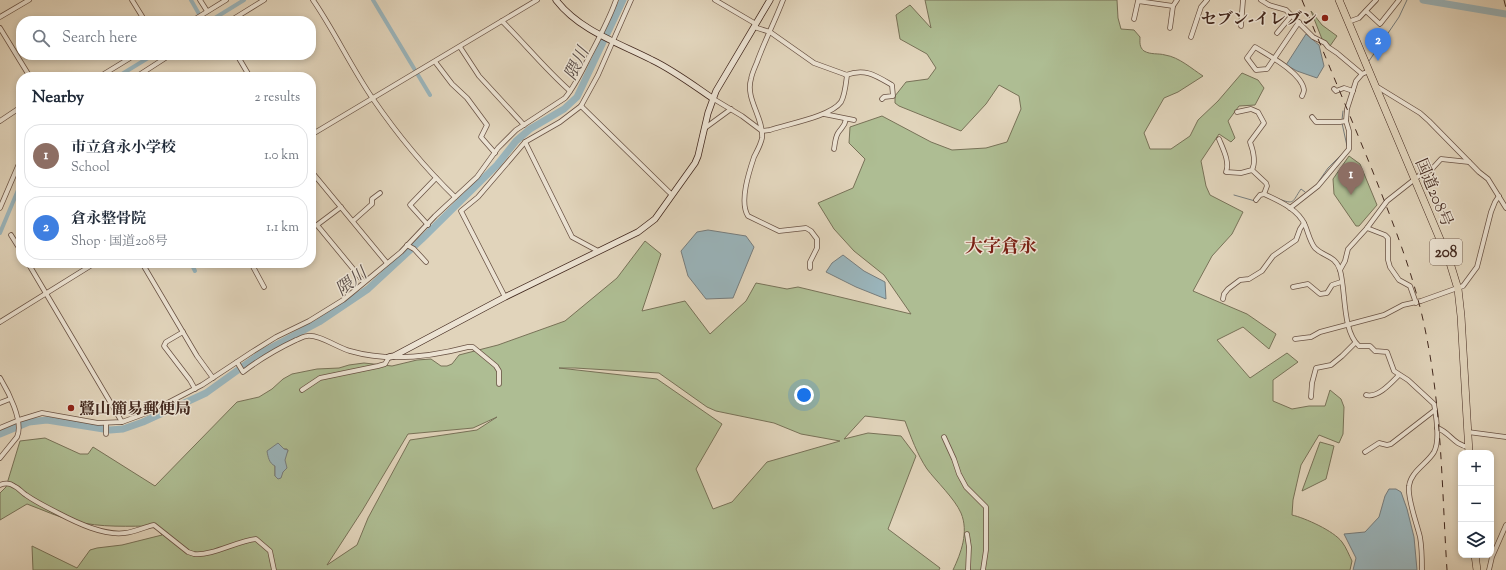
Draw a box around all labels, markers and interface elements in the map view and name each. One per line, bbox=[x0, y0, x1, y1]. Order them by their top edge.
place label: セブン-イレブン bbox=[1201, 9, 1317, 32]
marker: セブン-イレブン bbox=[1320, 13, 1330, 23]
search box bbox=[16, 16, 316, 60]
icon: search bbox=[30, 27, 52, 49]
text: Search here bbox=[62, 28, 137, 49]
pin: 2 bbox=[1365, 28, 1391, 61]
water label: 隈川 bbox=[560, 42, 597, 84]
text: Nearby bbox=[32, 86, 84, 110]
text: 2 results bbox=[255, 89, 300, 107]
text: 市立倉永小学校 bbox=[71, 138, 176, 159]
text: 1 bbox=[44, 147, 48, 165]
text: 1.0 km bbox=[264, 147, 299, 165]
street label: 国道208号 bbox=[1408, 155, 1457, 231]
text: School bbox=[71, 159, 110, 177]
pin: 1 bbox=[1338, 162, 1364, 195]
text: 倉永整骨院 bbox=[71, 209, 146, 230]
text: 2 bbox=[43, 219, 49, 237]
text: 1.1 km bbox=[266, 219, 299, 237]
text: Shop · 国道208号 bbox=[71, 233, 168, 251]
district label: 大字倉永 bbox=[965, 235, 1037, 261]
road number: 208 bbox=[1430, 239, 1462, 265]
water label: 隈川 bbox=[331, 262, 375, 302]
your location bbox=[794, 385, 814, 405]
place label: 鷺山簡易郵便局 bbox=[79, 399, 191, 422]
marker: 鷺山簡易郵便局 bbox=[66, 403, 76, 413]
map controls bbox=[1458, 450, 1494, 558]
button: + bbox=[1458, 450, 1494, 486]
button: − bbox=[1458, 486, 1494, 522]
button: layers bbox=[1458, 522, 1494, 558]

